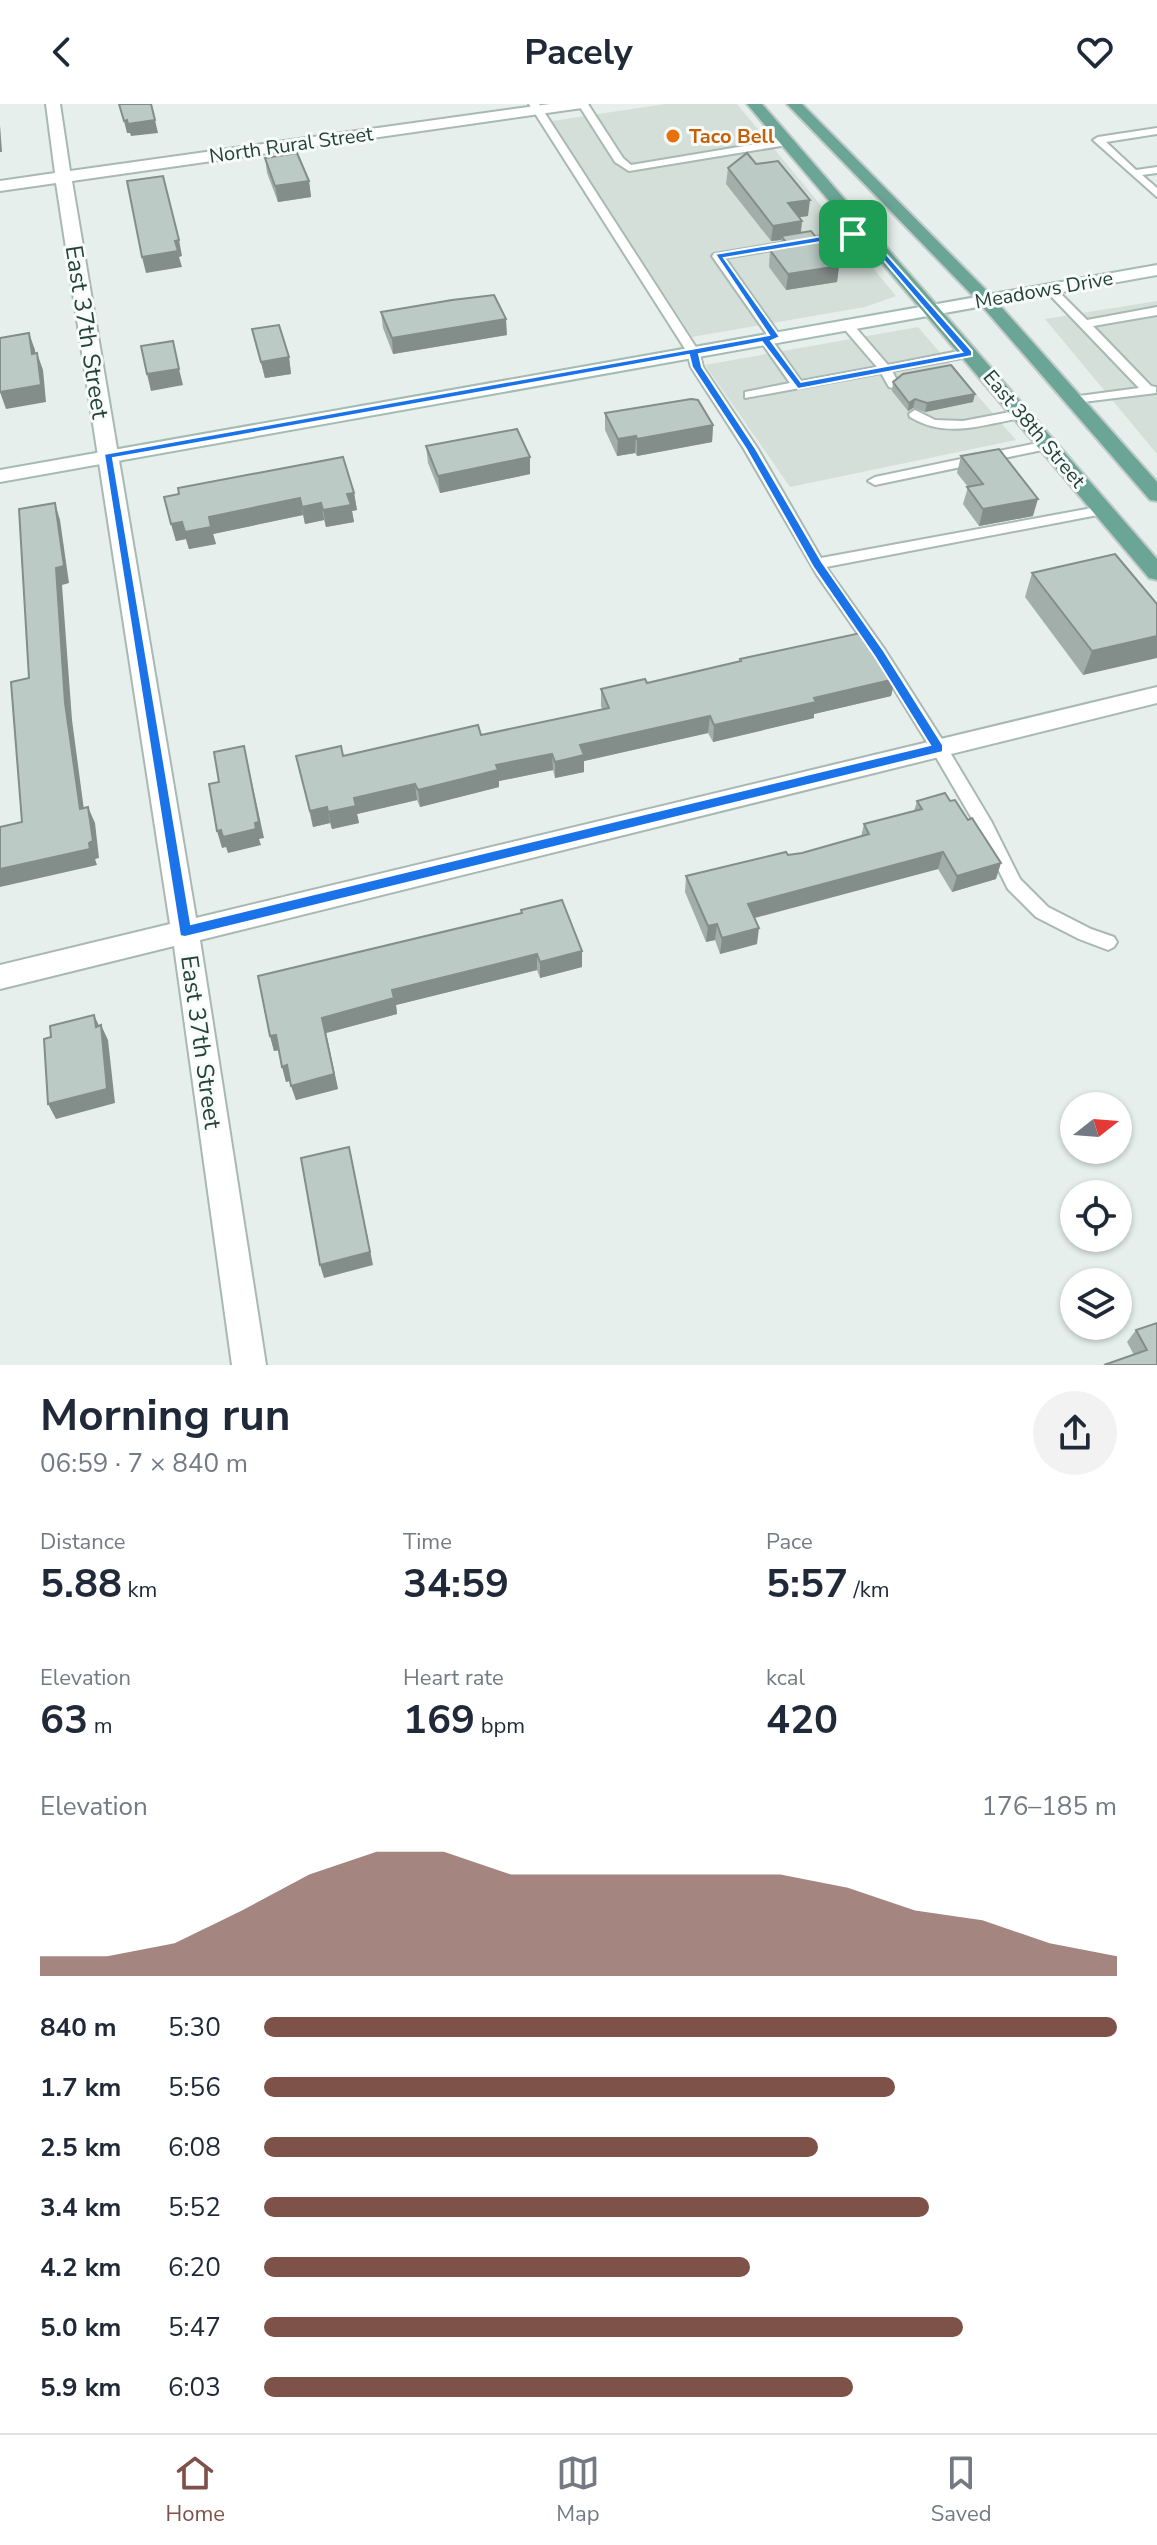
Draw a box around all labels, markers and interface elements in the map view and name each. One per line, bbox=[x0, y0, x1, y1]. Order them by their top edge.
text: Pacely bbox=[524, 28, 633, 77]
icon: back bbox=[40, 30, 84, 74]
icon: heart bbox=[1073, 30, 1117, 74]
street label: North Rural Street bbox=[207, 120, 376, 170]
place label: Taco Bell bbox=[689, 123, 775, 150]
marker: Taco Bell bbox=[664, 127, 682, 145]
pin bbox=[819, 200, 887, 268]
icon: arrive bbox=[831, 212, 875, 256]
street label: East 37th Street bbox=[58, 243, 117, 422]
street label: Meadows Drive bbox=[973, 265, 1115, 315]
street label: East 38th Street bbox=[977, 364, 1092, 494]
street label: East 37th Street bbox=[173, 953, 229, 1131]
north arrow bbox=[1060, 1092, 1132, 1164]
map controls bbox=[1060, 1092, 1132, 1340]
button: locate bbox=[1060, 1180, 1132, 1252]
button: layers bbox=[1060, 1268, 1132, 1340]
text: Morning run bbox=[40, 1386, 290, 1446]
button: share bbox=[1033, 1391, 1117, 1475]
text: 06:59 · 7 × 840 m bbox=[40, 1446, 248, 1481]
text: Distance bbox=[40, 1527, 125, 1557]
text: Time bbox=[403, 1527, 452, 1557]
text: Pace bbox=[766, 1527, 813, 1557]
text: 5.88 bbox=[40, 1557, 122, 1611]
text: 34:59 bbox=[403, 1557, 509, 1611]
text: 5:57 bbox=[766, 1557, 848, 1611]
text: km bbox=[122, 1575, 157, 1605]
text: /km bbox=[848, 1575, 890, 1605]
text: Elevation bbox=[40, 1663, 131, 1693]
text: Heart rate bbox=[403, 1663, 504, 1693]
text: kcal bbox=[766, 1663, 805, 1693]
text: 63 bbox=[40, 1693, 88, 1747]
text: 169 bbox=[403, 1693, 475, 1747]
text: 420 bbox=[766, 1693, 838, 1747]
text: m bbox=[88, 1711, 113, 1741]
text: bpm bbox=[475, 1711, 525, 1741]
text: Elevation bbox=[40, 1789, 148, 1824]
text: 176–185 m bbox=[981, 1789, 1117, 1824]
text: 840 m bbox=[40, 2010, 117, 2045]
text: 5:30 bbox=[168, 2010, 221, 2045]
text: 1.7 km bbox=[40, 2070, 121, 2105]
text: 5:56 bbox=[168, 2070, 221, 2105]
text: 2.5 km bbox=[40, 2130, 121, 2165]
text: 6:08 bbox=[168, 2130, 221, 2165]
text: 3.4 km bbox=[40, 2190, 121, 2225]
text: 5:52 bbox=[168, 2190, 221, 2225]
text: 4.2 km bbox=[40, 2250, 121, 2285]
text: 6:20 bbox=[168, 2250, 221, 2285]
text: 5.0 km bbox=[40, 2310, 121, 2345]
text: 5:47 bbox=[168, 2310, 221, 2345]
text: 5.9 km bbox=[40, 2370, 121, 2405]
text: 6:03 bbox=[168, 2370, 221, 2405]
tab: Home bbox=[165, 2451, 225, 2529]
tab: Map bbox=[556, 2451, 600, 2529]
tab: Saved bbox=[931, 2451, 992, 2529]

